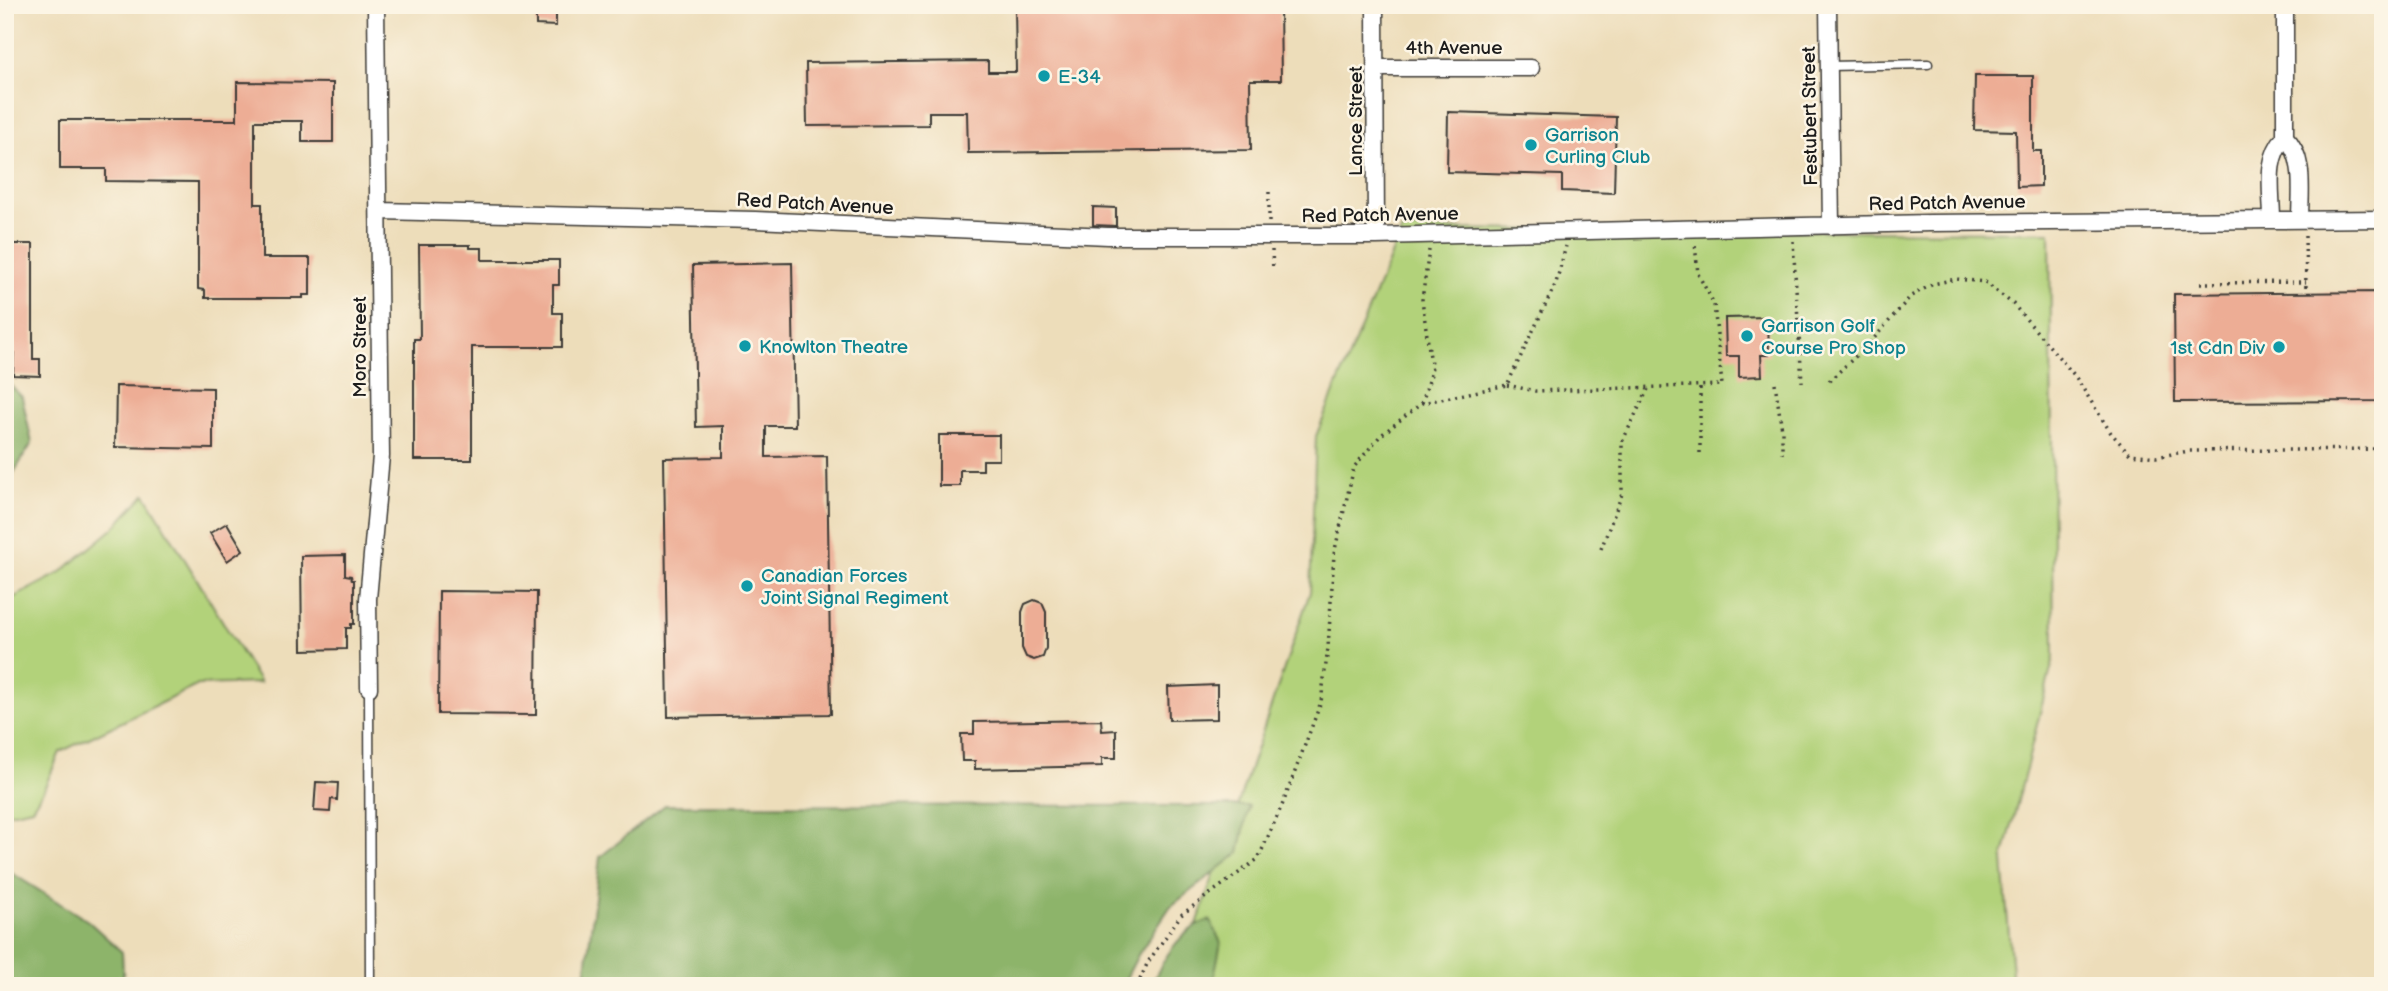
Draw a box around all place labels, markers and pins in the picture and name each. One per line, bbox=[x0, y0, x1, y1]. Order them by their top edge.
place label: E-34 bbox=[1058, 66, 1101, 89]
marker: E-34 bbox=[1036, 68, 1052, 84]
place label: Garrison Curling Club bbox=[1545, 124, 1651, 169]
marker: Garrison Curling Club bbox=[1523, 137, 1539, 153]
place label: Garrison Golf Course Pro Shop bbox=[1761, 315, 1906, 360]
marker: Garrison Golf Course Pro Shop bbox=[1739, 328, 1755, 344]
place label: Knowlton Theatre bbox=[759, 336, 908, 359]
place label: 1st Cdn Div bbox=[2170, 337, 2266, 360]
marker: Knowlton Theatre bbox=[737, 338, 753, 354]
marker: 1st Cdn Div bbox=[2271, 339, 2287, 355]
place label: Canadian Forces Joint Signal Regiment bbox=[761, 565, 949, 610]
marker: Canadian Forces Joint Signal Regiment bbox=[739, 578, 755, 594]

